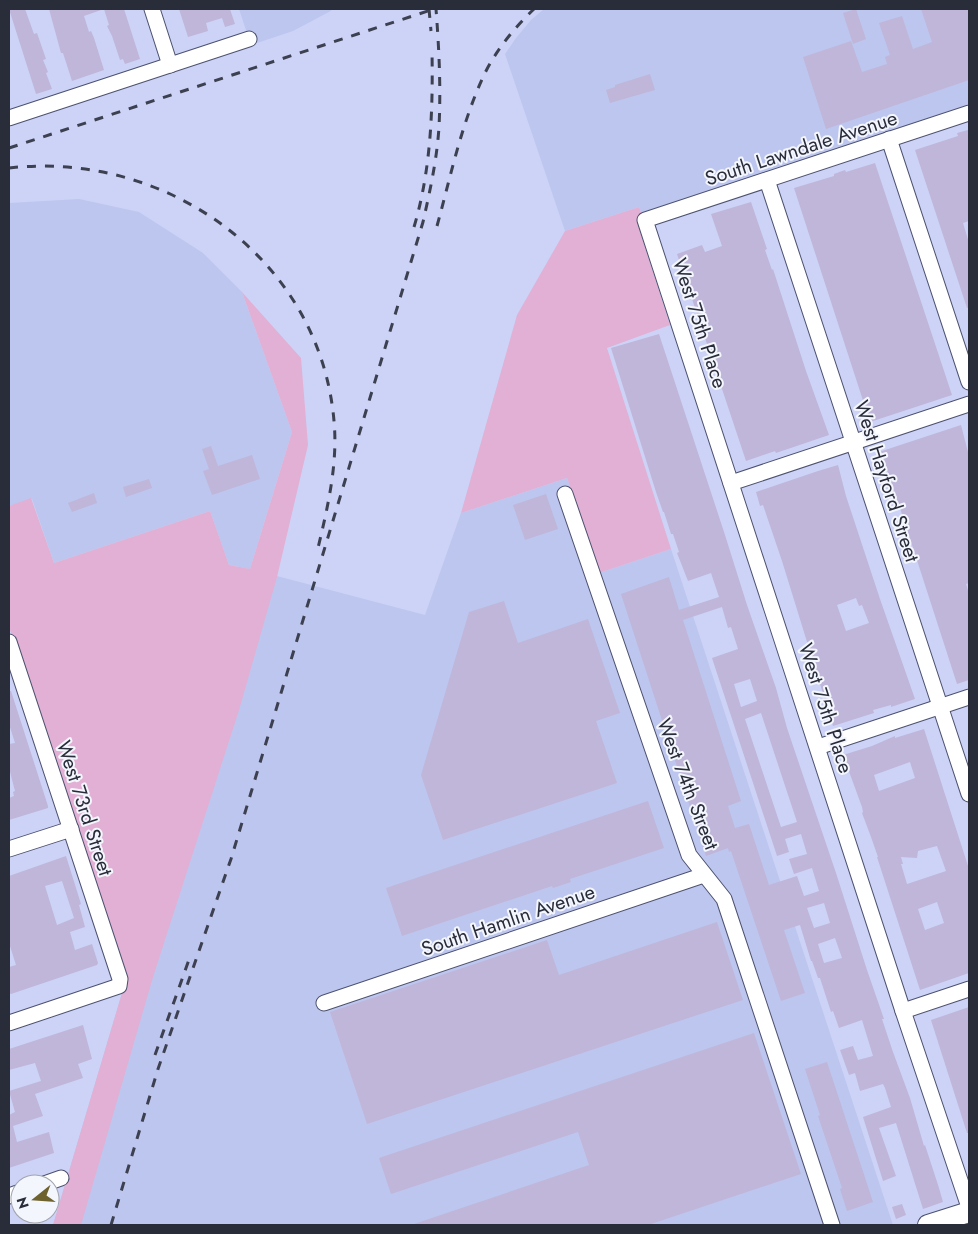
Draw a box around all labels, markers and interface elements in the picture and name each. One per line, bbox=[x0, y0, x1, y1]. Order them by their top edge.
street label: South Lawndale Avenue bbox=[701, 104, 901, 193]
street label: West 75th Place bbox=[665, 254, 734, 392]
street label: West Hayford Street bbox=[847, 396, 926, 566]
street label: West 75th Place bbox=[791, 639, 860, 777]
street label: West 74th Street bbox=[649, 714, 726, 854]
street label: West 73rd Street bbox=[49, 737, 120, 880]
street label: South Hamlin Avenue bbox=[417, 877, 599, 964]
north arrow bbox=[10, 1174, 60, 1224]
text: N bbox=[11, 1195, 34, 1211]

